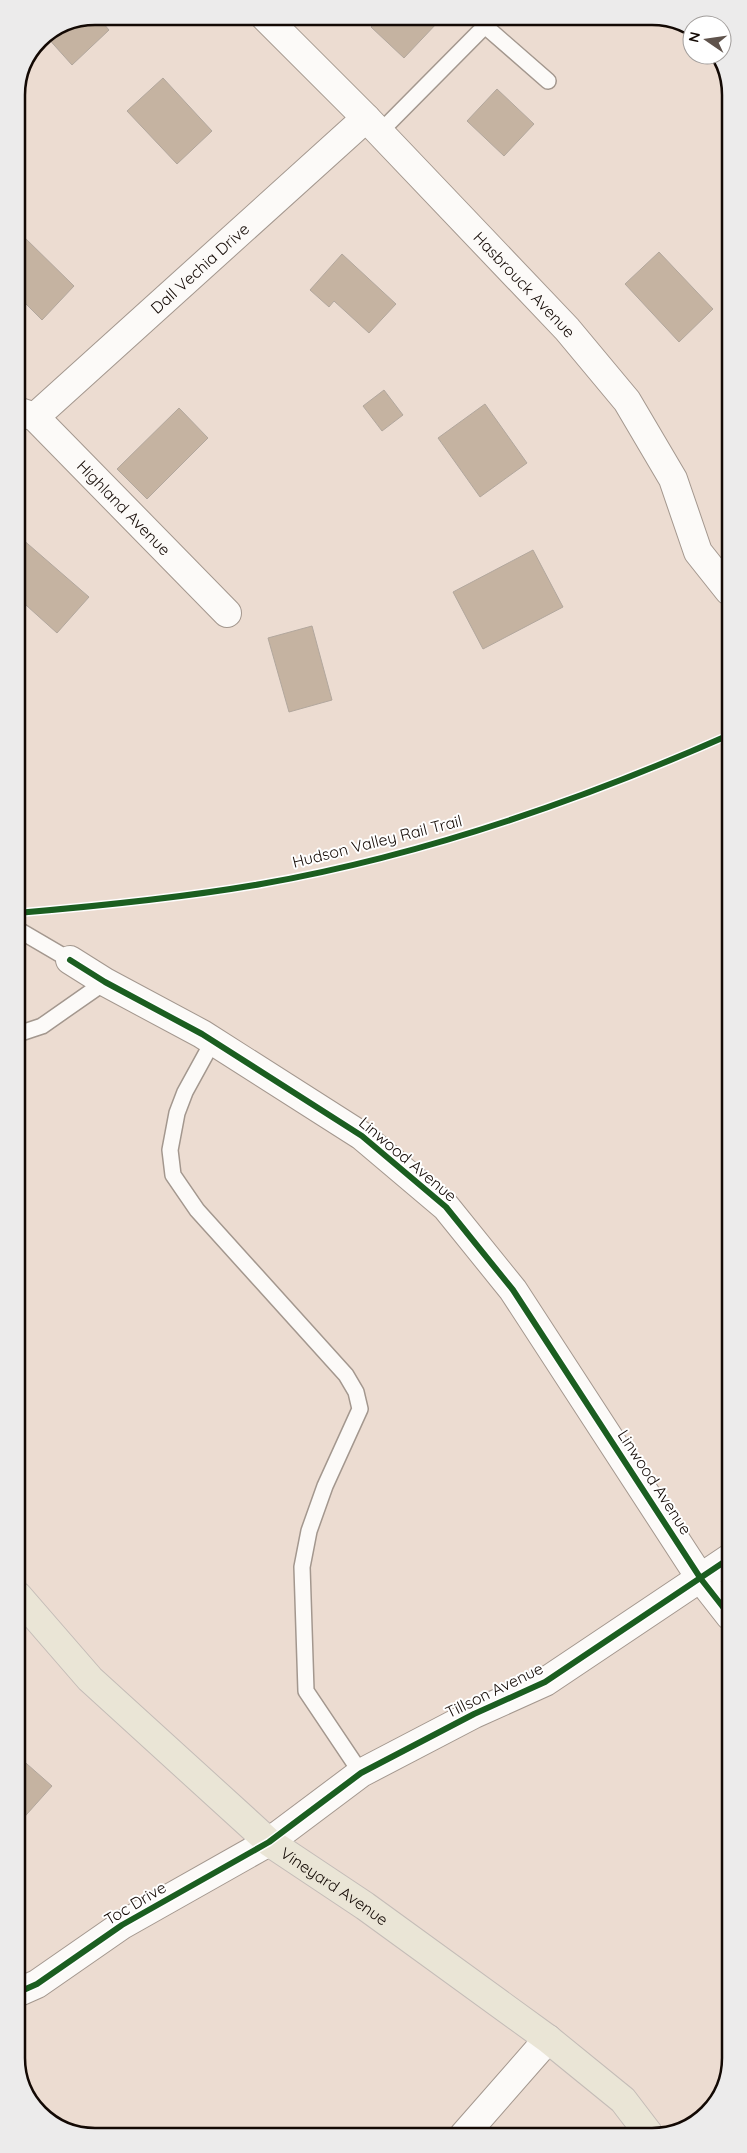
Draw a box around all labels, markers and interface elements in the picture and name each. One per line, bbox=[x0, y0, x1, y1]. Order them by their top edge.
north arrow bbox=[682, 15, 732, 65]
text: N bbox=[684, 30, 704, 44]
street label: Dall Vechia Drive bbox=[146, 219, 253, 318]
street label: Hasbrouck Avenue bbox=[469, 227, 580, 341]
street label: Highland Avenue bbox=[73, 456, 175, 560]
street label: Hudson Valley Rail Trail bbox=[290, 810, 464, 872]
street label: Linwood Avenue bbox=[355, 1112, 461, 1206]
street label: Linwood Avenue bbox=[614, 1426, 696, 1538]
street label: Tillson Avenue bbox=[442, 1658, 546, 1722]
street label: Vineyard Avenue bbox=[277, 1843, 392, 1930]
street label: Toc Drive bbox=[100, 1877, 170, 1929]

